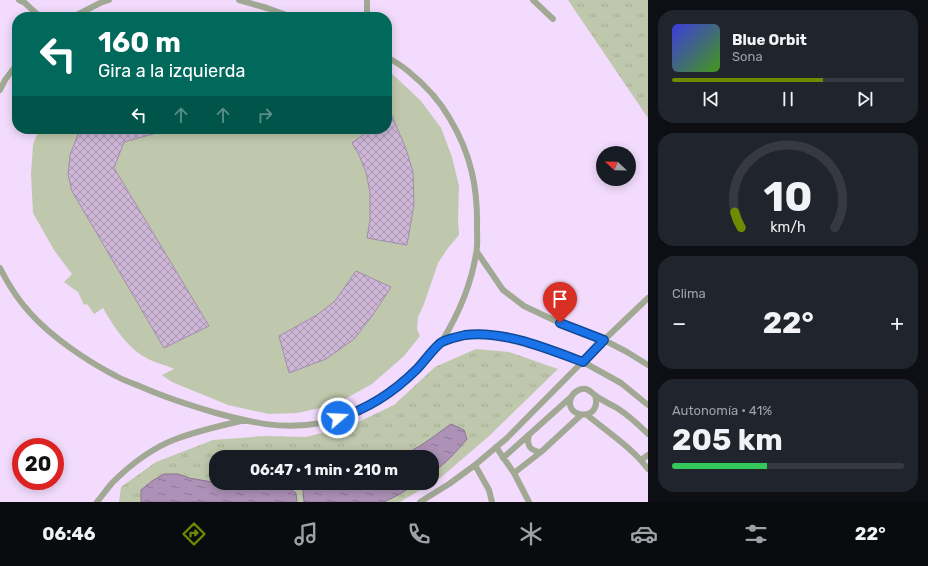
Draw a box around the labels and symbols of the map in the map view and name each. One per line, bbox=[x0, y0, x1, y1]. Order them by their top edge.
north arrow bbox=[596, 146, 636, 186]
pin bbox=[543, 282, 577, 323]
position arrow bbox=[317, 397, 359, 439]
speed limit sign: 20 bbox=[12, 438, 64, 490]

